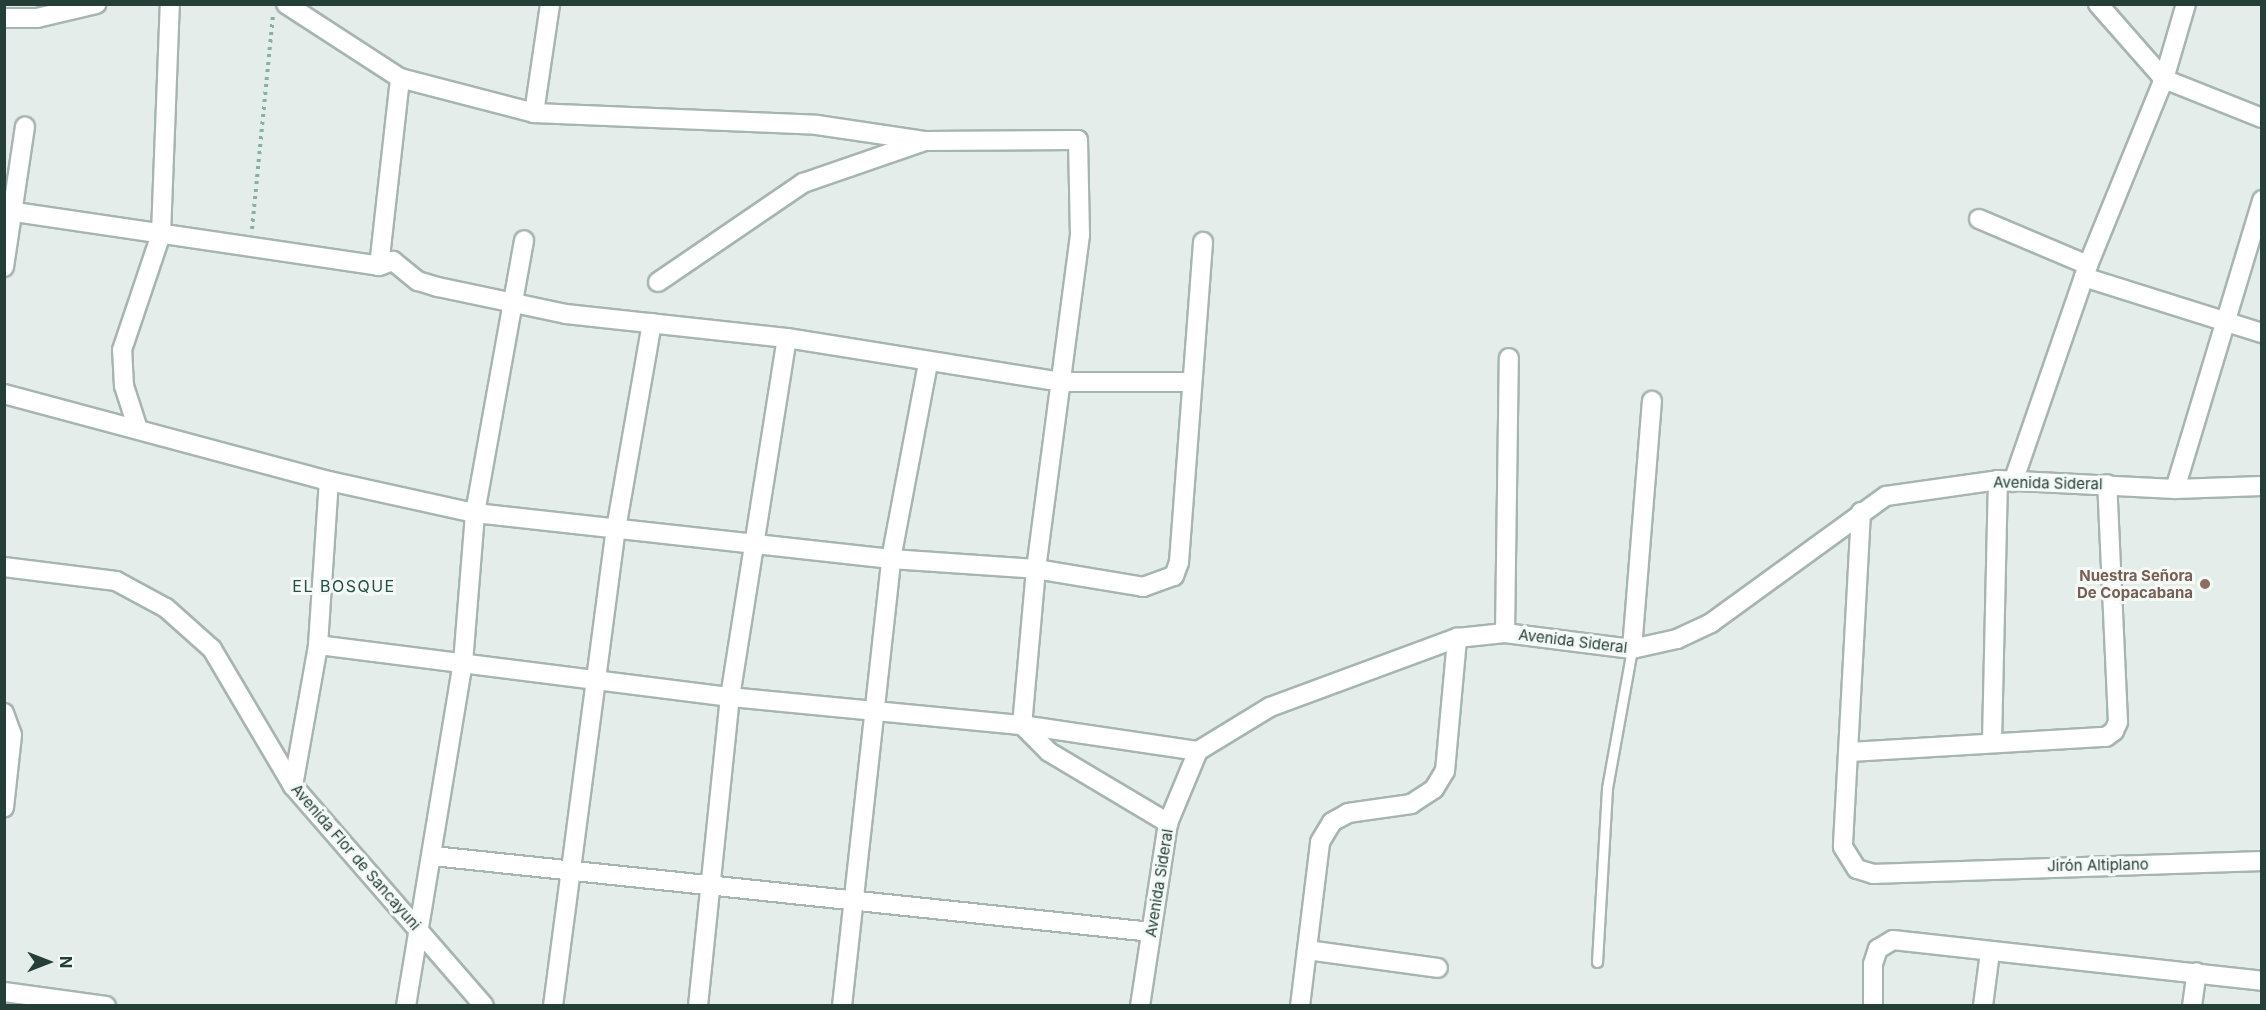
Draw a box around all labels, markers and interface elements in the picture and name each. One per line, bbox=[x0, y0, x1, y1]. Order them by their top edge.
street label: Avenida Sideral bbox=[1993, 473, 2103, 493]
place label: Nuestra Señora De Copacabana bbox=[2077, 566, 2193, 601]
district label: EL BOSQUE bbox=[292, 576, 396, 596]
marker: Nuestra Señora De Copacabana bbox=[2198, 577, 2212, 591]
street label: Avenida Sideral bbox=[1518, 625, 1628, 657]
street label: Avenida Flor de Sancayuni bbox=[288, 780, 424, 934]
street label: Avenida Sideral bbox=[1142, 828, 1176, 938]
street label: Jirón Altiplano bbox=[2047, 855, 2149, 875]
north arrow bbox=[18, 932, 78, 992]
text: N bbox=[56, 956, 76, 968]

